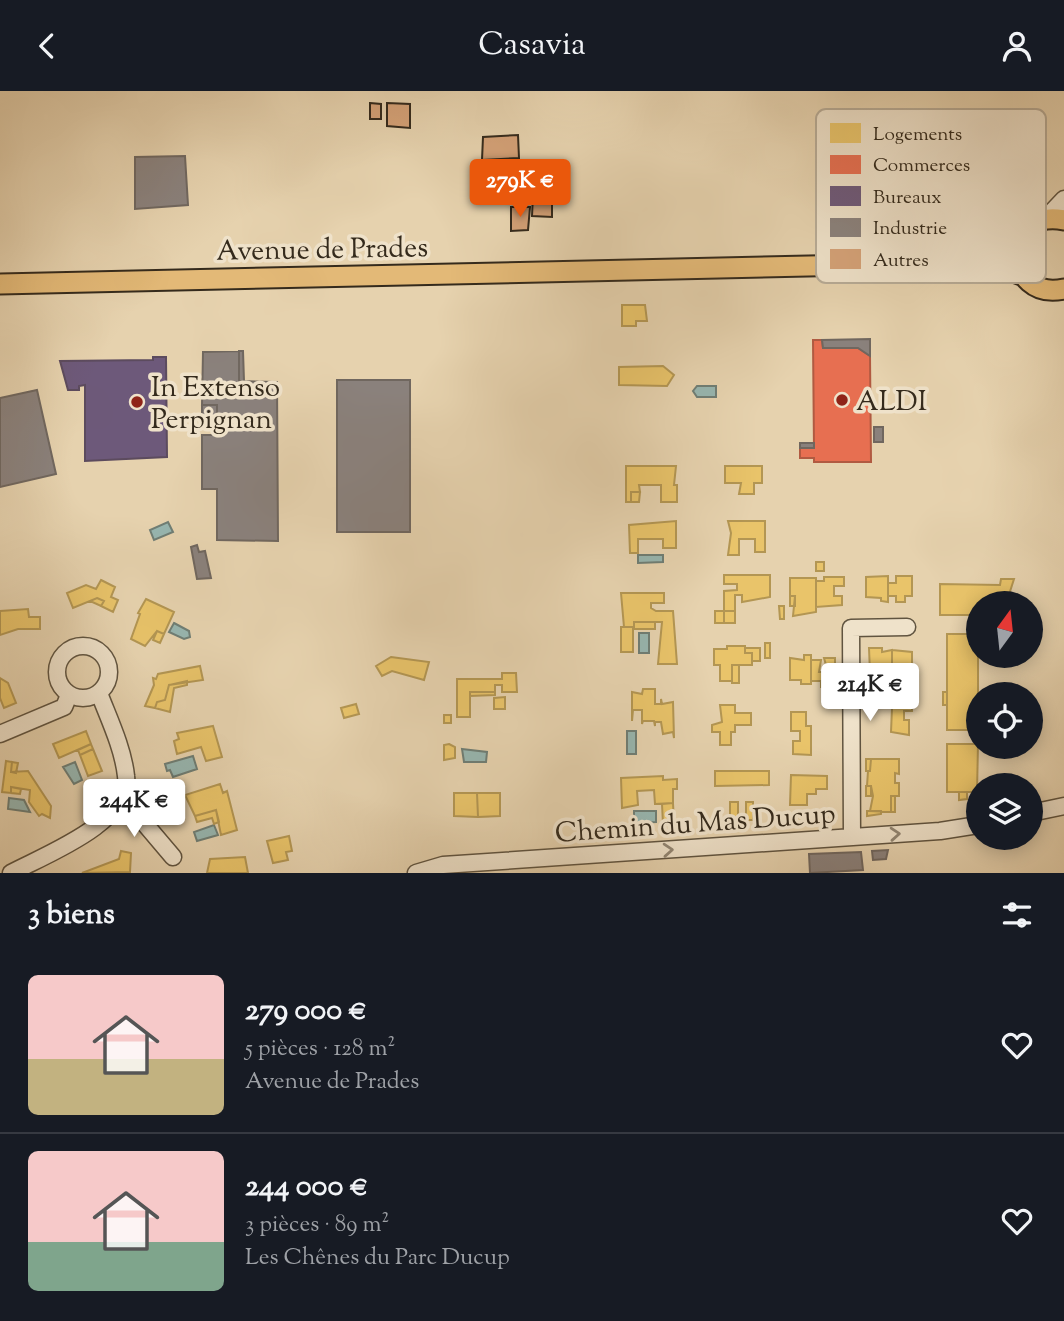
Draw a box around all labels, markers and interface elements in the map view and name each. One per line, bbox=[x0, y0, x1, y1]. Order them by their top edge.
text: Casavia bbox=[478, 23, 586, 69]
icon: back bbox=[28, 27, 66, 65]
icon: person bbox=[998, 27, 1036, 65]
legend bbox=[816, 109, 1046, 283]
text: Logements bbox=[873, 122, 962, 149]
text: Commerces bbox=[873, 153, 970, 180]
pin: 279K € bbox=[463, 159, 577, 219]
text: 279K € bbox=[486, 165, 554, 198]
text: Bureaux bbox=[873, 185, 942, 212]
text: Industrie bbox=[873, 216, 947, 243]
street label: Avenue de Prades bbox=[216, 229, 428, 273]
text: Autres bbox=[873, 248, 929, 275]
place label: In Extenso Perpignan bbox=[151, 369, 280, 441]
place label: ALDI bbox=[856, 383, 927, 423]
marker: ALDI bbox=[834, 392, 850, 408]
marker: In Extenso Perpignan bbox=[129, 394, 145, 410]
north arrow bbox=[966, 591, 1043, 669]
map controls bbox=[966, 591, 1043, 850]
pin: 214K € bbox=[813, 663, 927, 723]
text: 214K € bbox=[837, 669, 903, 702]
button: locate bbox=[966, 682, 1043, 759]
button: layers bbox=[966, 773, 1043, 850]
pin: 244K € bbox=[77, 779, 191, 839]
text: 244K € bbox=[99, 785, 169, 818]
street label: Chemin du Mas Ducup bbox=[554, 795, 837, 855]
one-way arrow bbox=[890, 827, 901, 842]
one-way arrow bbox=[663, 843, 674, 858]
text: 3 biens bbox=[28, 894, 115, 937]
icon: filters bbox=[998, 896, 1036, 934]
text: 279 000 € bbox=[245, 990, 367, 1033]
icon: home bbox=[84, 1003, 168, 1087]
icon: heart bbox=[998, 1026, 1036, 1064]
text: 5 pièces · 128 m² bbox=[245, 1033, 395, 1066]
text: Avenue de Prades bbox=[245, 1066, 419, 1099]
text: 244 000 € bbox=[245, 1166, 368, 1209]
icon: home bbox=[84, 1179, 168, 1263]
icon: heart bbox=[998, 1202, 1036, 1240]
text: 3 pièces · 89 m² bbox=[245, 1209, 389, 1242]
text: Les Chênes du Parc Ducup bbox=[245, 1242, 510, 1275]

